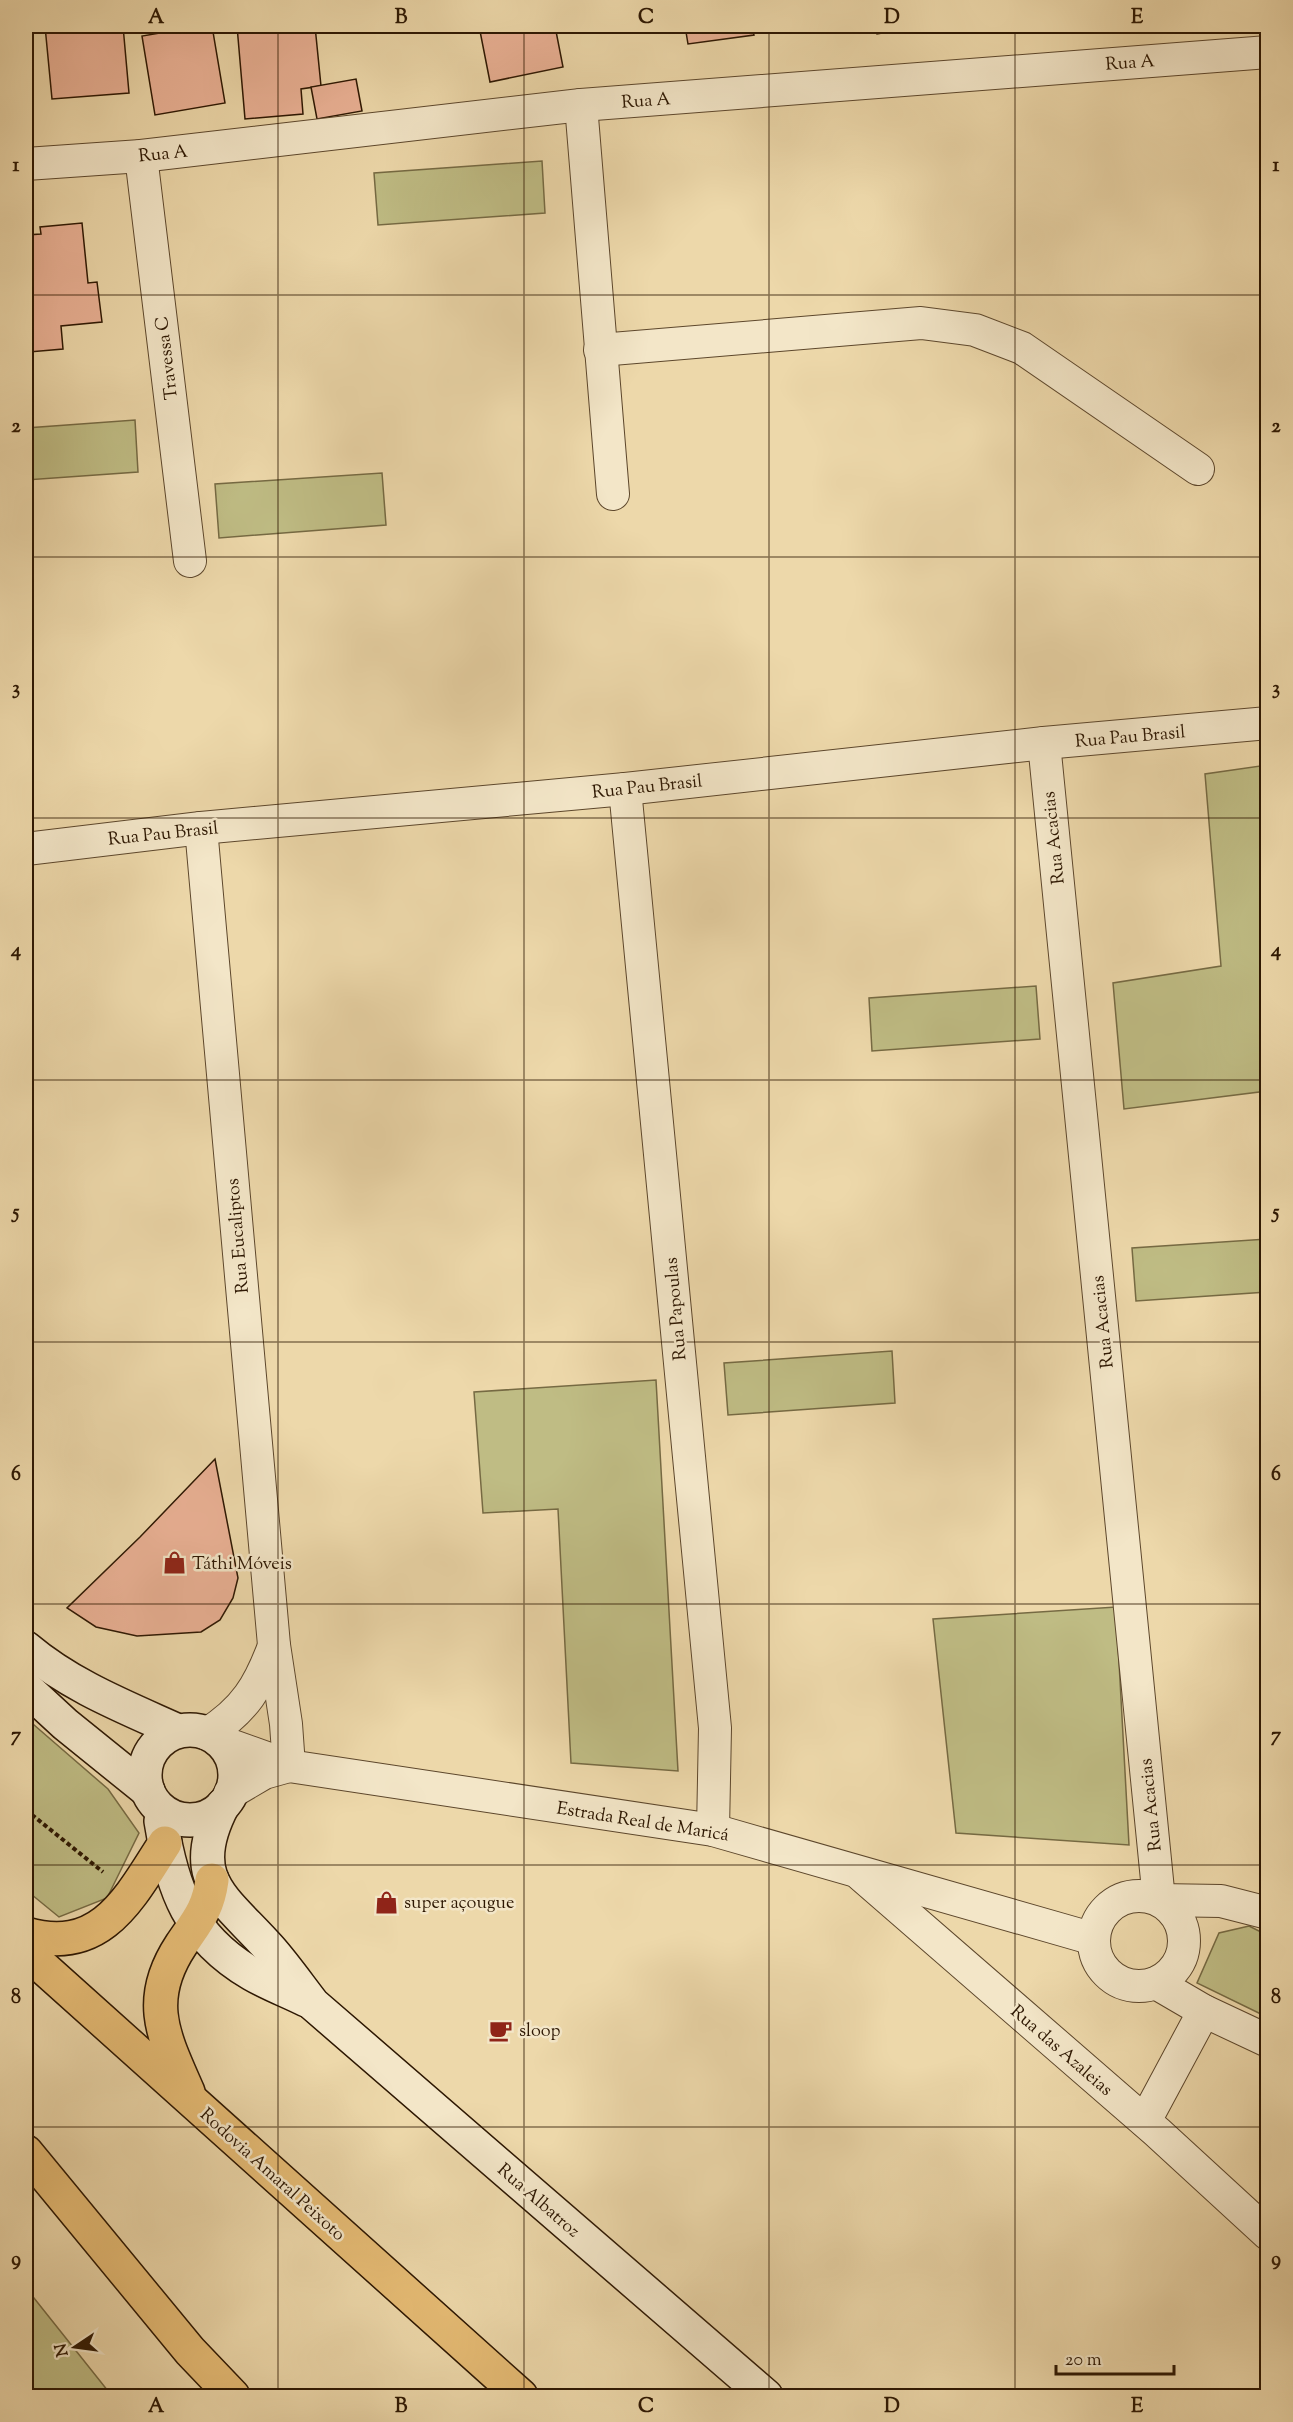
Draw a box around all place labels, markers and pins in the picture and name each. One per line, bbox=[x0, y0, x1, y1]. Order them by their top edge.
shop icon: Táthi Móveis bbox=[161, 1550, 187, 1576]
place label: Táthi Móveis bbox=[192, 1552, 292, 1578]
shop icon: super açougue bbox=[373, 1889, 399, 1915]
place label: super açougue bbox=[404, 1891, 514, 1917]
cafe icon: sloop bbox=[488, 2017, 514, 2043]
place label: sloop bbox=[519, 2019, 560, 2045]

